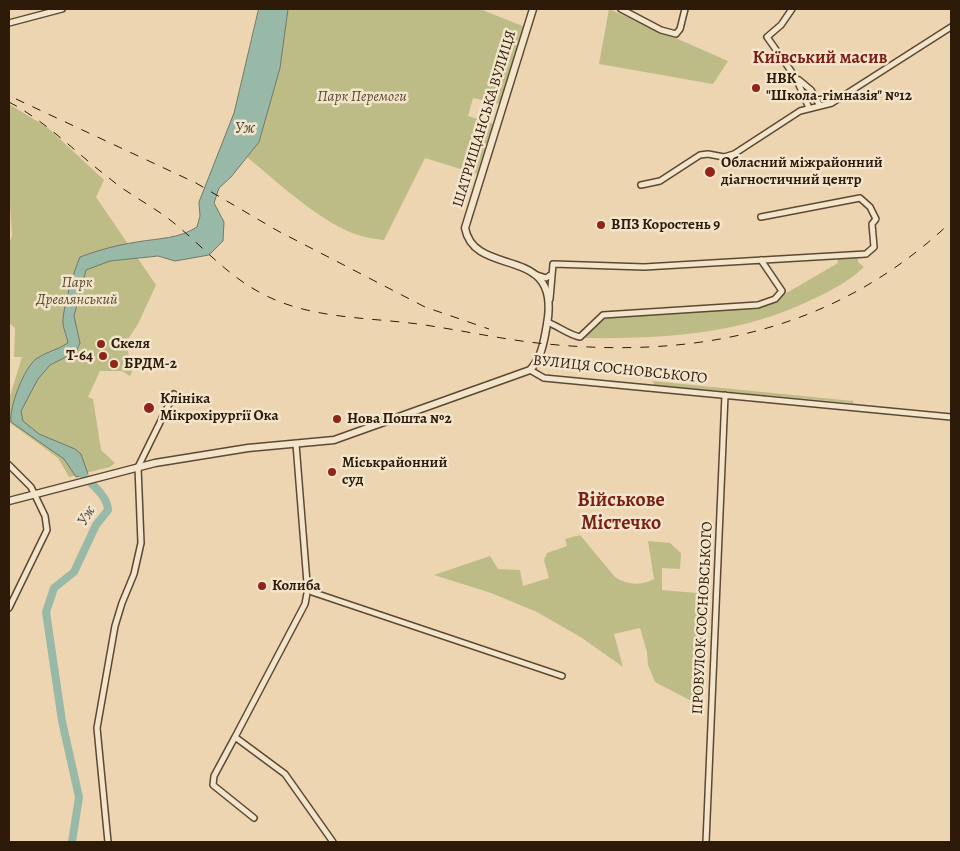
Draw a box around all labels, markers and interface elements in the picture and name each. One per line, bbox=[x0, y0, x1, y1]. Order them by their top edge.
street label: ШАТРИЩАНСЬКА ВУЛИЦЯ bbox=[449, 28, 521, 210]
district label: Київський масив bbox=[753, 48, 887, 70]
place label: НВК "Школа-гімназія" №12 bbox=[766, 70, 912, 105]
marker: НВК "Школа-гімназія" №12 bbox=[750, 82, 762, 94]
park label: Парк Перемоги bbox=[317, 88, 407, 106]
water label: Уж bbox=[235, 119, 255, 139]
place label: Обласний міжрайонний діагностичний центр bbox=[721, 154, 883, 189]
marker: Обласний міжрайонний діагностичний центр bbox=[703, 165, 717, 179]
place label: ВПЗ Коростень 9 bbox=[611, 216, 720, 234]
marker: ВПЗ Коростень 9 bbox=[595, 219, 607, 231]
park label: Парк Древлянський bbox=[37, 274, 117, 309]
place label: Скеля bbox=[111, 335, 150, 353]
marker: Скеля bbox=[95, 338, 107, 350]
place label: Т-64 bbox=[66, 347, 93, 365]
marker: Т-64 bbox=[97, 350, 109, 362]
street label: ВУЛИЦЯ СОСНОВСЬКОГО bbox=[532, 352, 708, 388]
place label: БРДМ-2 bbox=[124, 355, 177, 373]
marker: БРДМ-2 bbox=[108, 358, 120, 370]
place label: Клініка Мікрохірургії Ока bbox=[160, 390, 279, 425]
marker: Клініка Мікрохірургії Ока bbox=[142, 401, 156, 415]
place label: Нова Пошта №2 bbox=[347, 410, 452, 428]
marker: Нова Пошта №2 bbox=[331, 413, 343, 425]
place label: Міськрайонний суд bbox=[342, 454, 447, 489]
marker: Міськрайонний суд bbox=[326, 466, 338, 478]
district label: Військове Містечко bbox=[577, 489, 665, 536]
water label: Уж bbox=[74, 503, 100, 529]
street label: ПРОВУЛОК СОСНОВСЬКОГО bbox=[689, 521, 717, 715]
place label: Колиба bbox=[272, 577, 321, 595]
marker: Колиба bbox=[256, 580, 268, 592]

